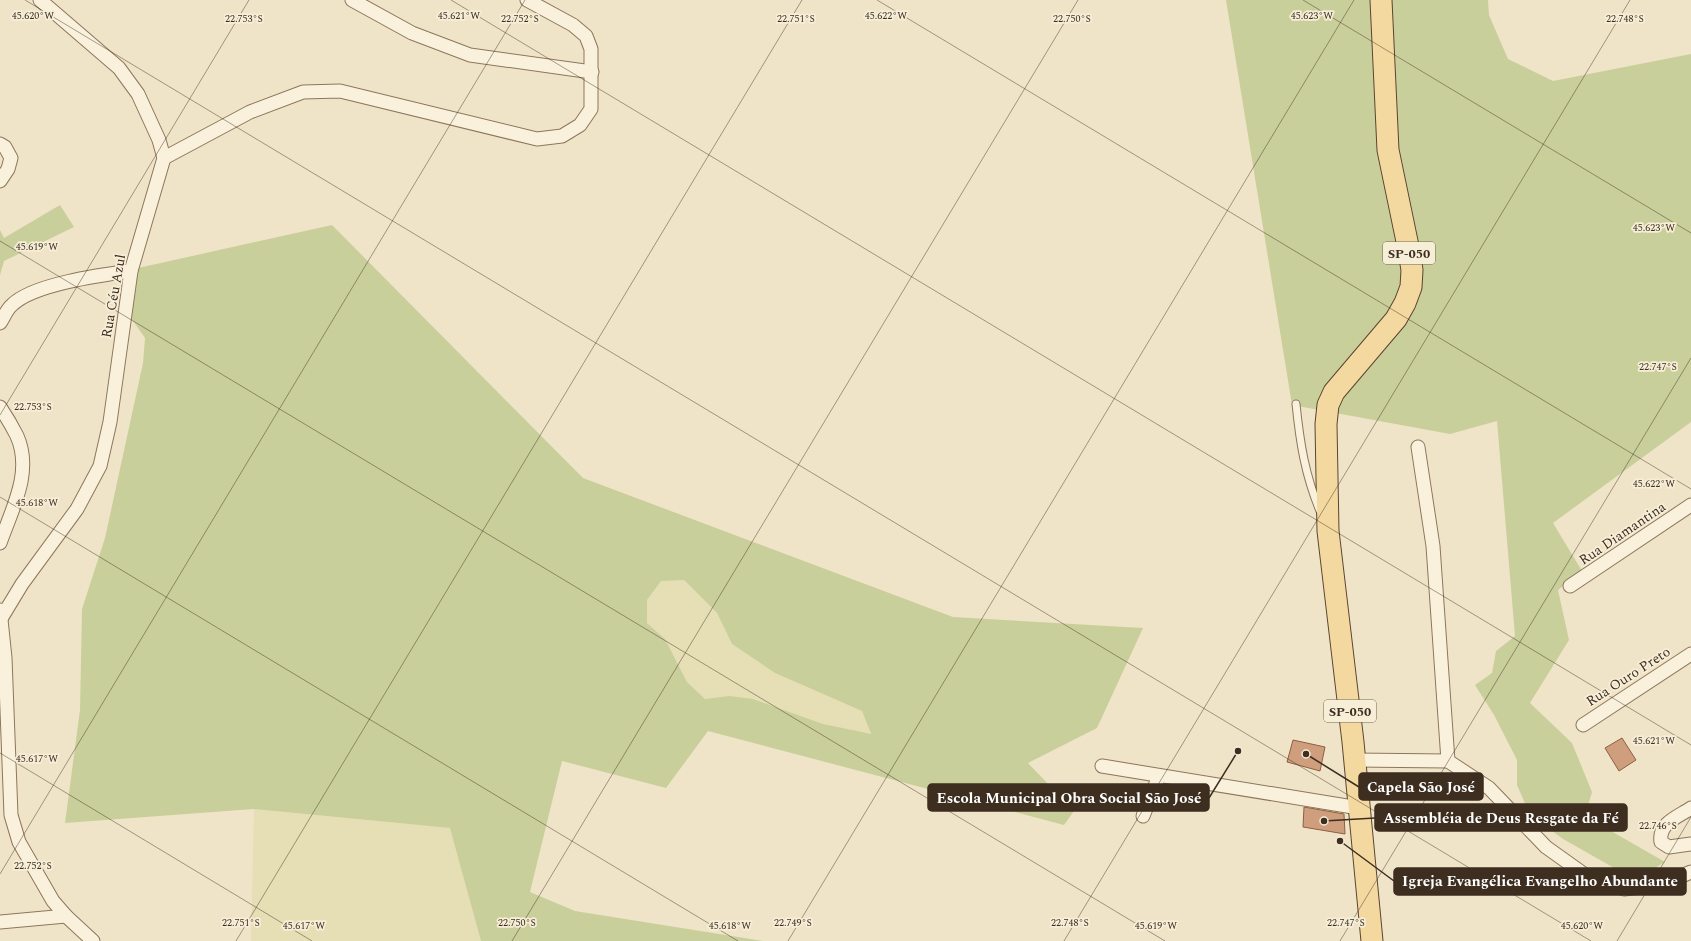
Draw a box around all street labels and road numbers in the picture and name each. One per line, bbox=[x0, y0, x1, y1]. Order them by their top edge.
road number: SP-050 bbox=[1383, 242, 1435, 264]
street label: Rua Céu Azul bbox=[96, 253, 131, 340]
street label: Rua Diamantina bbox=[1575, 496, 1670, 570]
street label: Rua Ouro Preto bbox=[1582, 641, 1675, 712]
road number: SP-050 bbox=[1324, 700, 1376, 722]

